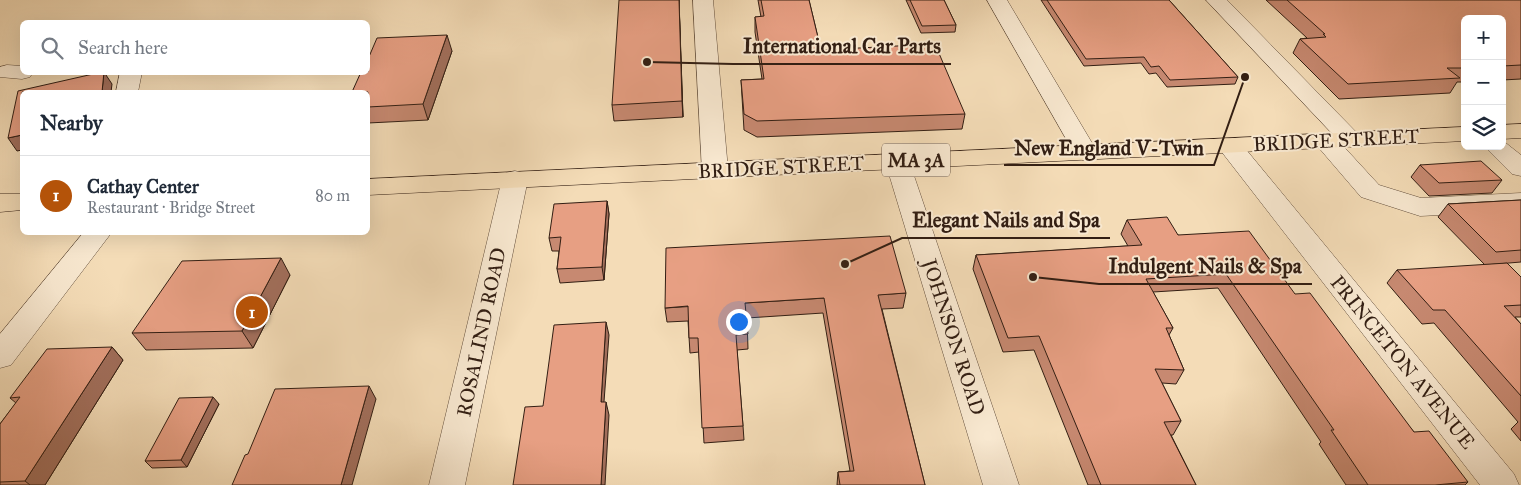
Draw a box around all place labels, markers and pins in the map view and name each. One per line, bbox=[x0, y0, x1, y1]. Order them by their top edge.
callout: International Car Parts bbox=[733, 28, 951, 64]
callout: New England V-Twin bbox=[1004, 129, 1214, 165]
callout: Elegant Nails and Spa bbox=[902, 202, 1110, 238]
callout: Indulgent Nails & Spa bbox=[1099, 248, 1312, 284]
pin: 1 bbox=[236, 293, 268, 331]

